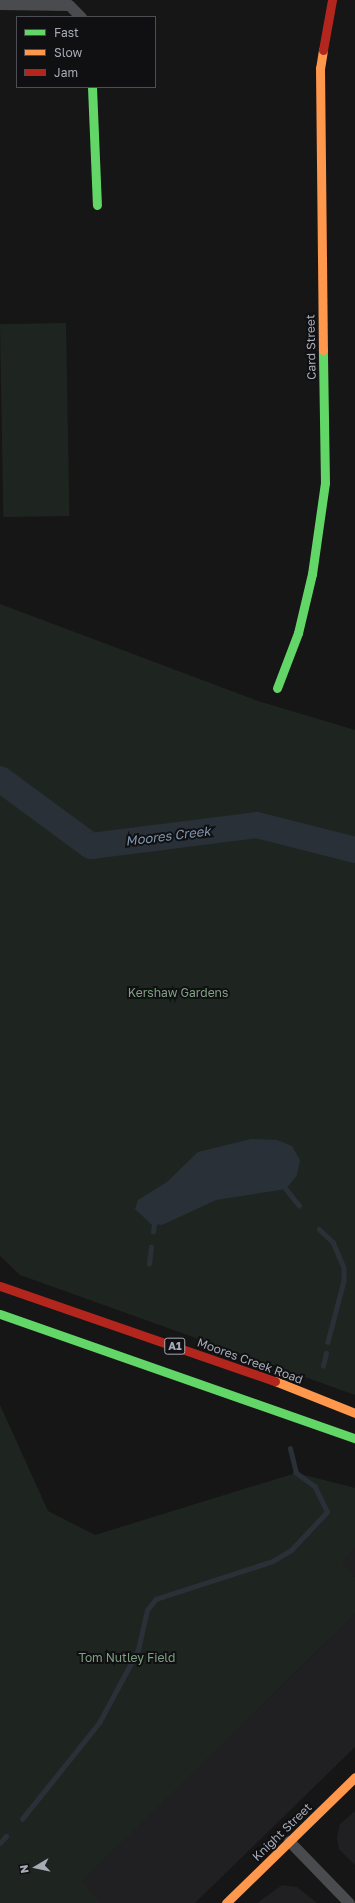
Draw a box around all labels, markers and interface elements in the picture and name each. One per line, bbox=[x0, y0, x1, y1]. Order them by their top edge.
legend bbox=[16, 16, 156, 88]
text: Fast bbox=[54, 25, 79, 40]
text: Slow bbox=[54, 45, 82, 60]
text: Jam bbox=[54, 65, 78, 80]
street label: Card Street bbox=[303, 314, 319, 380]
water label: Moores Creek bbox=[125, 823, 211, 849]
park label: Kershaw Gardens bbox=[128, 986, 228, 1000]
street label: Moores Creek Road bbox=[195, 1335, 305, 1387]
road number: A1 bbox=[164, 1337, 186, 1355]
park label: Tom Nutley Field bbox=[79, 1651, 175, 1665]
street label: Knight Street bbox=[249, 1800, 315, 1864]
north arrow bbox=[16, 1847, 56, 1887]
text: N bbox=[17, 1864, 31, 1874]

